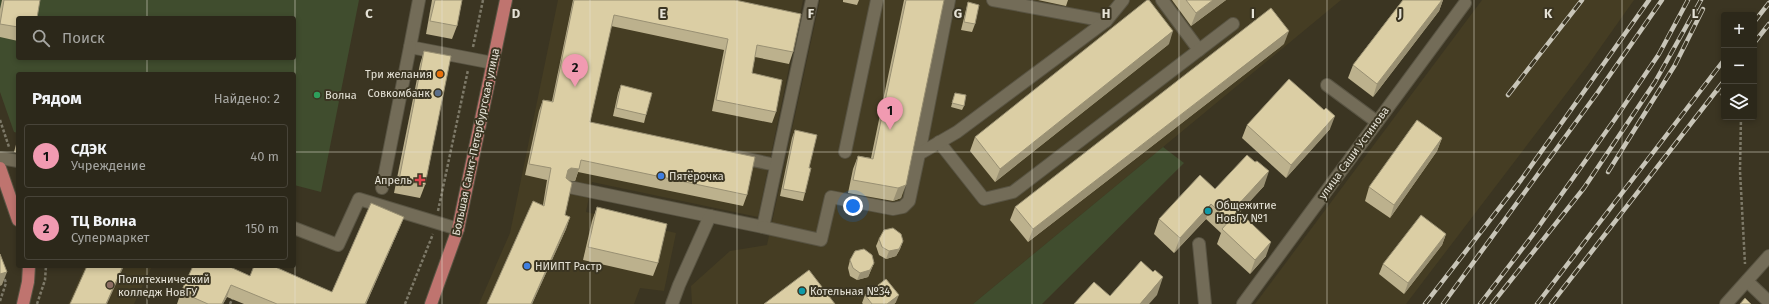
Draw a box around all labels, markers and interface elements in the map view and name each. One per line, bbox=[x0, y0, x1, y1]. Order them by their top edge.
text: C bbox=[365, 6, 373, 21]
text: D bbox=[512, 6, 521, 21]
text: E bbox=[660, 6, 667, 21]
text: F bbox=[808, 6, 815, 21]
text: G bbox=[954, 6, 962, 21]
text: H bbox=[1102, 6, 1110, 21]
text: I bbox=[1251, 6, 1255, 21]
text: J bbox=[1397, 6, 1402, 21]
text: K bbox=[1544, 6, 1553, 21]
text: L bbox=[1692, 6, 1699, 21]
map controls bbox=[1721, 12, 1757, 120]
button: + bbox=[1721, 12, 1757, 48]
search box bbox=[16, 16, 296, 60]
icon: search bbox=[30, 27, 52, 49]
text: Поиск bbox=[62, 29, 105, 47]
street label: Большая Санкт-Петербургская улица bbox=[450, 47, 502, 237]
button: − bbox=[1721, 48, 1757, 84]
pin: 2 bbox=[562, 54, 588, 87]
place label: Три желания bbox=[365, 68, 432, 81]
marker: Три желания bbox=[435, 69, 445, 79]
button: layers bbox=[1721, 84, 1757, 120]
place label: Совкомбанк bbox=[368, 87, 430, 100]
text: Рядом bbox=[32, 88, 82, 109]
marker: Совкомбанк bbox=[433, 88, 443, 98]
place label: Волна bbox=[325, 89, 357, 102]
marker: Волна bbox=[312, 90, 322, 100]
text: Найдено: 2 bbox=[214, 91, 280, 106]
pin: 1 bbox=[877, 97, 903, 130]
street label: улица Саши Устинова bbox=[1316, 104, 1392, 202]
text: СДЭК bbox=[71, 140, 107, 158]
text: 1 bbox=[43, 149, 49, 164]
text: 40 m bbox=[250, 149, 279, 164]
text: Учреждение bbox=[71, 158, 146, 173]
place label: Пятёрочка bbox=[669, 170, 724, 183]
marker: Пятёрочка bbox=[656, 171, 666, 181]
place label: Апрель bbox=[375, 174, 412, 187]
marker: Апрель bbox=[415, 175, 425, 185]
your location bbox=[843, 196, 863, 216]
place label: Общежитие НовГУ №1 bbox=[1216, 199, 1277, 225]
marker: Общежитие НовГУ №1 bbox=[1203, 206, 1213, 216]
text: ТЦ Волна bbox=[71, 212, 136, 230]
text: 2 bbox=[43, 221, 49, 236]
text: 150 m bbox=[245, 221, 279, 236]
text: Супермаркет bbox=[71, 230, 149, 245]
place label: НИИПТ Растр bbox=[535, 260, 602, 273]
marker: НИИПТ Растр bbox=[522, 261, 532, 271]
place label: Политехнический колледж НовГУ bbox=[118, 273, 210, 299]
marker: Политехнический колледж НовГУ bbox=[105, 280, 115, 290]
place label: Котельная №34 bbox=[810, 285, 890, 298]
marker: Котельная №34 bbox=[797, 286, 807, 296]

